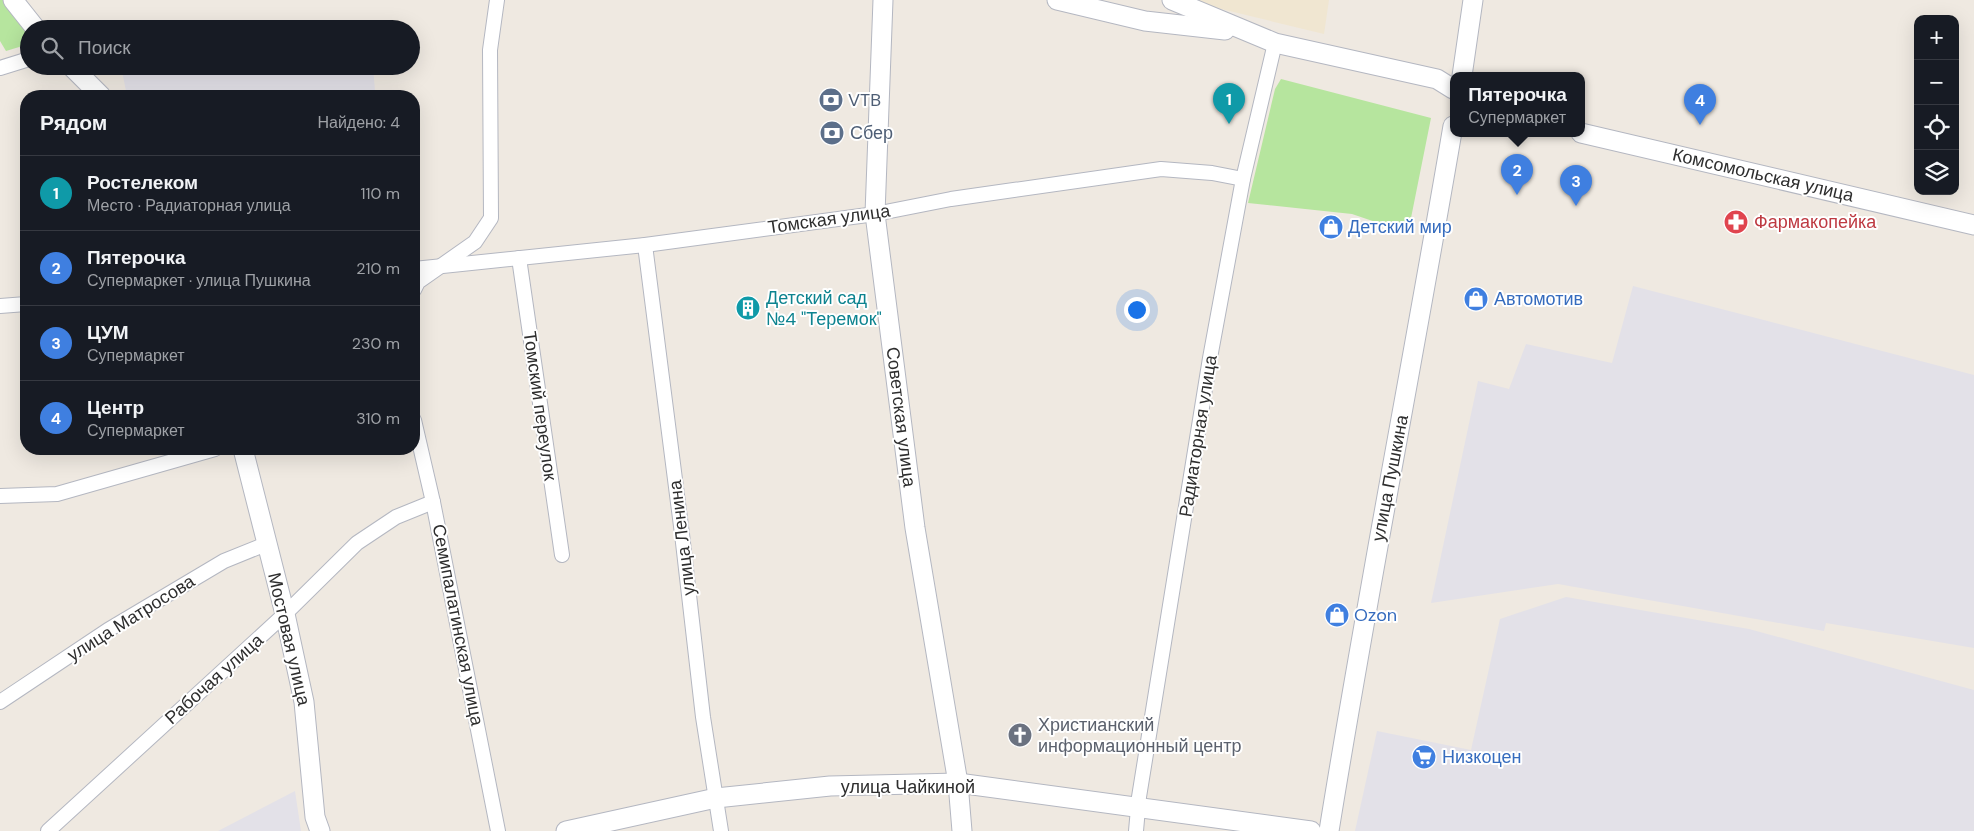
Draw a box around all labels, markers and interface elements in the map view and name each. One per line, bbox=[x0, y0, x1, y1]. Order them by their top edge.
map controls bbox=[1914, 15, 1959, 195]
button: + bbox=[1914, 15, 1959, 60]
search box bbox=[20, 20, 420, 75]
icon: search bbox=[38, 34, 66, 62]
text: Поиск bbox=[78, 35, 131, 60]
button: − bbox=[1914, 60, 1959, 105]
popup bbox=[1450, 72, 1585, 137]
text: Пятерочка bbox=[1468, 82, 1567, 107]
pin: 1 bbox=[1213, 83, 1245, 124]
pin: 4 bbox=[1684, 84, 1716, 125]
bank icon: VTB bbox=[818, 87, 844, 113]
place label: VTB bbox=[848, 88, 881, 112]
button: locate bbox=[1914, 105, 1959, 150]
text: Супермаркет bbox=[1468, 107, 1566, 128]
text: Рядом bbox=[40, 109, 107, 137]
text: Найдено: 4 bbox=[317, 112, 400, 133]
bank icon: Сбер bbox=[819, 120, 845, 146]
place label: Сбер bbox=[850, 121, 893, 145]
street label: Комсомольская улица bbox=[1670, 142, 1857, 208]
button: layers bbox=[1914, 150, 1959, 195]
pin: 2 bbox=[1501, 154, 1533, 195]
pin: 3 bbox=[1560, 165, 1592, 206]
text: Ростелеком bbox=[87, 170, 198, 195]
text: 1 bbox=[53, 183, 59, 204]
text: 110 m bbox=[361, 183, 400, 204]
text: Место · Радиаторная улица bbox=[87, 195, 291, 216]
street label: Томская улица bbox=[766, 198, 893, 239]
pharmacy icon: Фармакопейка bbox=[1723, 209, 1749, 235]
place label: Фармакопейка bbox=[1754, 210, 1877, 234]
shop icon: Детский мир bbox=[1318, 214, 1344, 240]
place label: Детский мир bbox=[1348, 215, 1452, 239]
text: Пятерочка bbox=[87, 245, 185, 270]
text: 2 bbox=[51, 258, 61, 279]
text: 210 m bbox=[356, 258, 400, 279]
text: Супермаркет · улица Пушкина bbox=[87, 270, 311, 291]
place label: Детский сад №4 "Теремок" bbox=[766, 286, 882, 331]
shop icon: Автомотив bbox=[1463, 286, 1489, 312]
place label: Автомотив bbox=[1494, 287, 1583, 311]
building icon: Детский сад №4 "Теремок" bbox=[735, 295, 761, 321]
your location bbox=[1124, 297, 1150, 323]
text: ЦУМ bbox=[87, 320, 129, 345]
street label: Томский переулок bbox=[518, 330, 562, 482]
text: 3 bbox=[51, 333, 61, 354]
text: 230 m bbox=[352, 333, 400, 354]
text: Супермаркет bbox=[87, 345, 185, 366]
street label: Советская улица bbox=[880, 346, 922, 489]
street label: Радиаторная улица bbox=[1173, 352, 1223, 519]
text: Центр bbox=[87, 395, 144, 420]
text: 4 bbox=[51, 408, 61, 429]
text: 310 m bbox=[356, 408, 400, 429]
street label: улица Пушкина bbox=[1366, 412, 1414, 543]
text: Супермаркет bbox=[87, 420, 185, 441]
street label: улица Ленина bbox=[663, 478, 701, 597]
street label: Семипалатинская улица bbox=[427, 522, 490, 729]
street label: улица Матросова bbox=[63, 569, 200, 667]
street label: Мостовая улица bbox=[262, 570, 316, 709]
shop icon: Ozon bbox=[1324, 602, 1350, 628]
place label: Ozon bbox=[1354, 603, 1397, 627]
street label: Рабочая улица bbox=[160, 628, 269, 730]
place label: Христианский информационный центр bbox=[1038, 713, 1242, 758]
church icon: Христианский информационный центр bbox=[1007, 722, 1033, 748]
supermarket icon: Низкоцен bbox=[1411, 744, 1437, 770]
place label: Низкоцен bbox=[1442, 745, 1521, 769]
street label: улица Чайкиной bbox=[841, 775, 975, 799]

